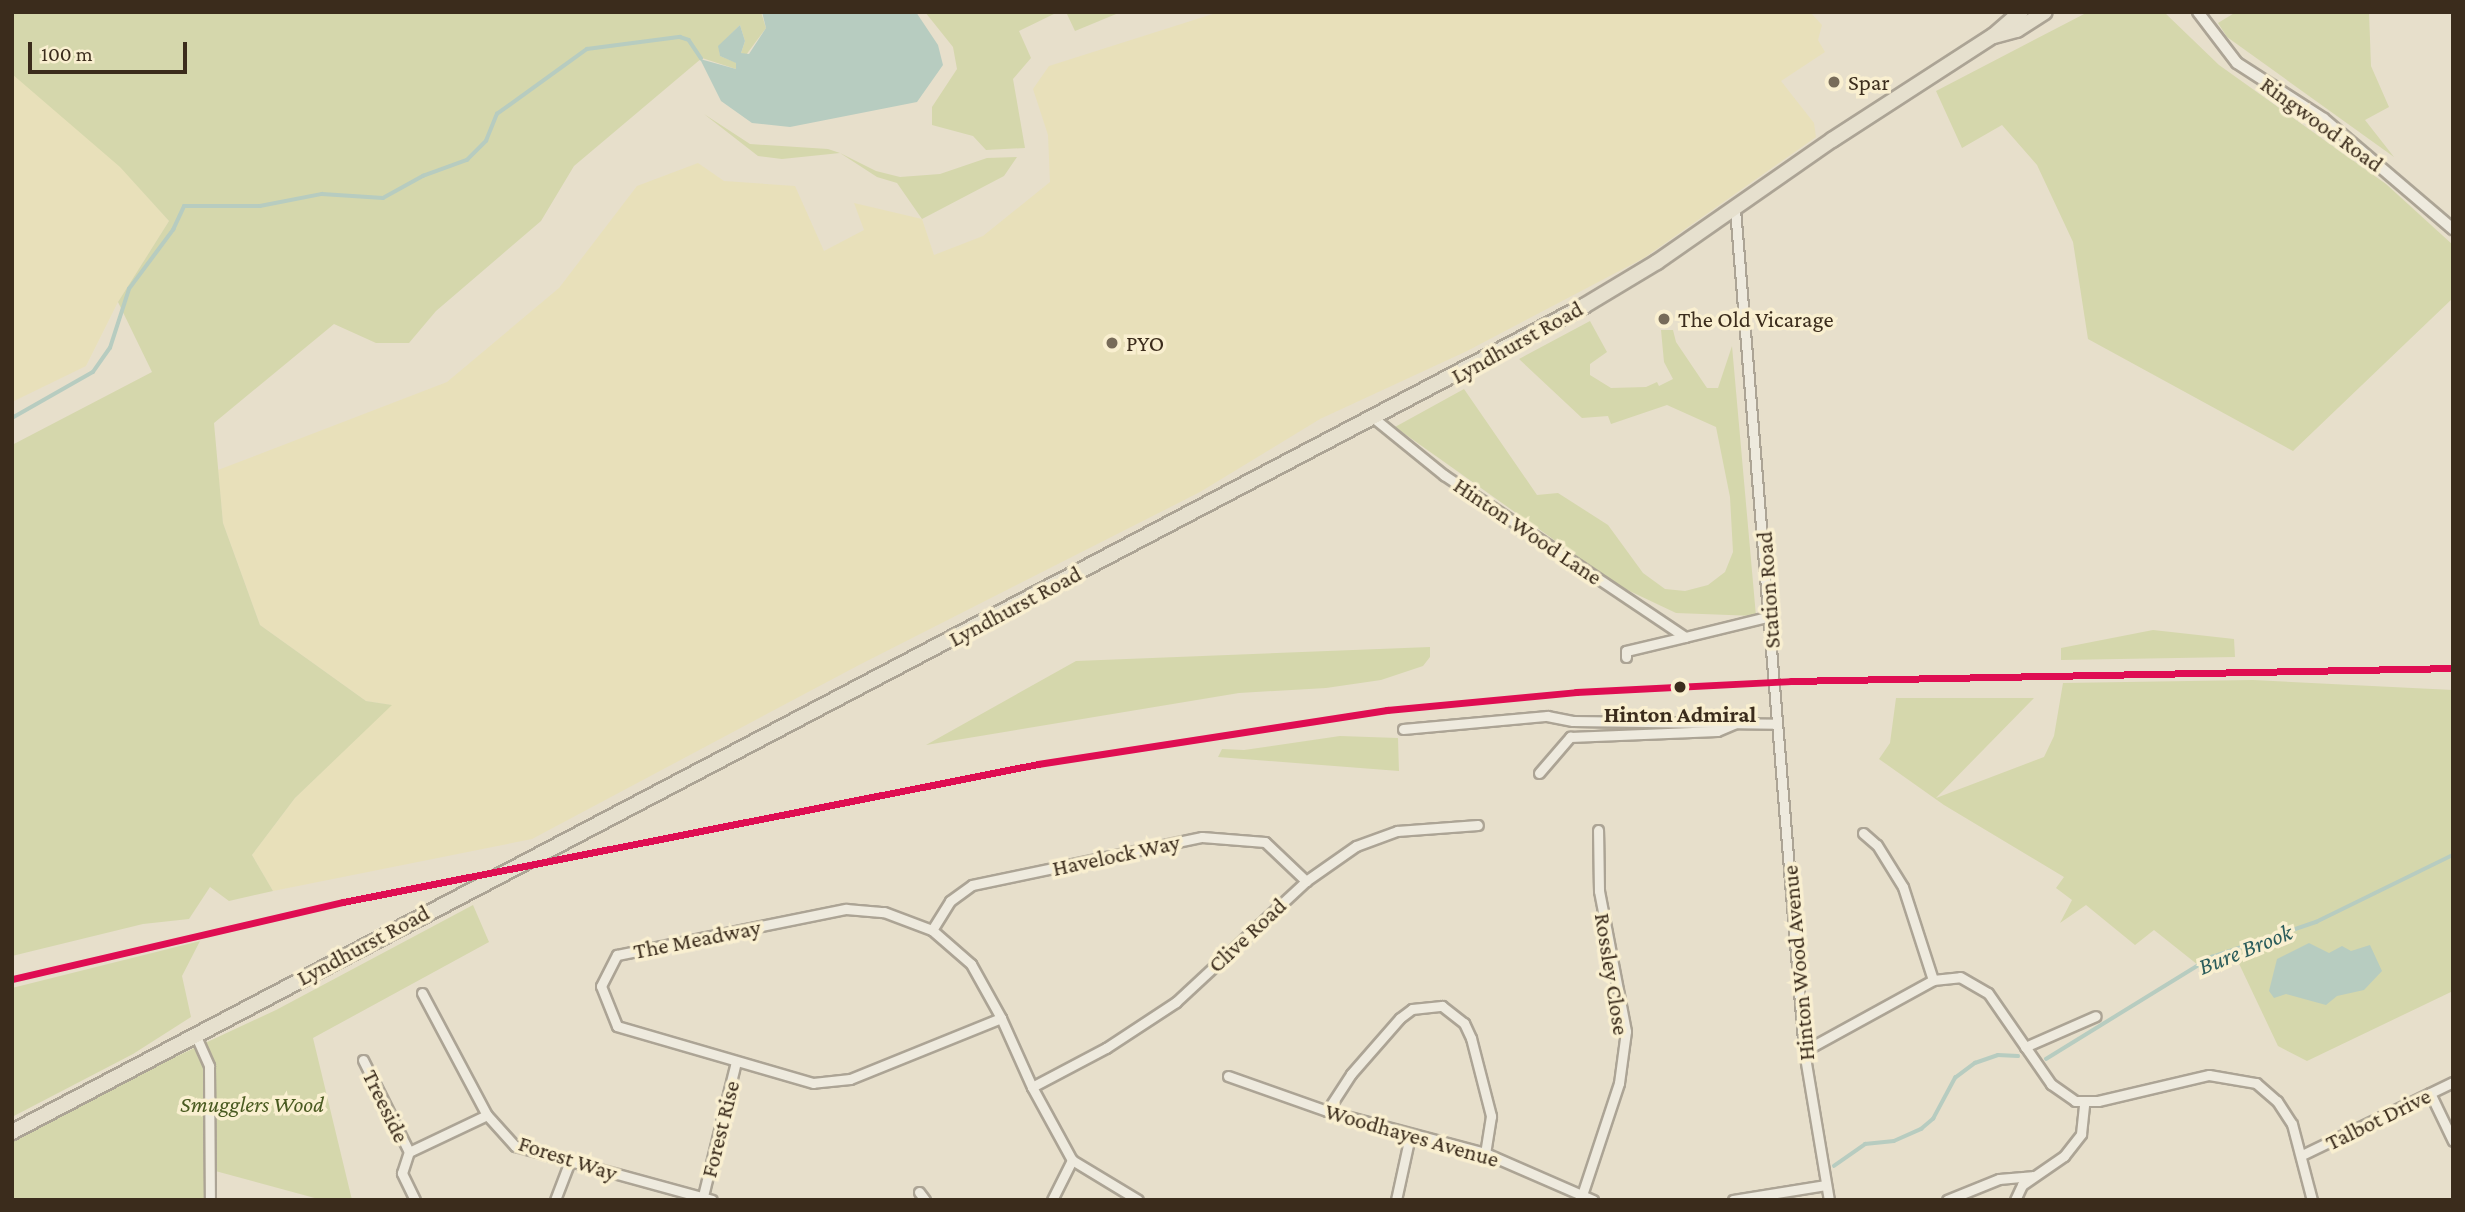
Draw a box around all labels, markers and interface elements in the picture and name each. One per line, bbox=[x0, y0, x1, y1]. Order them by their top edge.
scale bar bbox=[32, 28, 191, 72]
text: 100 m bbox=[41, 42, 93, 66]
place label: Spar bbox=[1848, 68, 1890, 96]
street label: Ringwood Road bbox=[2255, 70, 2389, 178]
marker: Spar bbox=[1826, 74, 1842, 90]
street label: Lyndhurst Road bbox=[1446, 294, 1588, 390]
place label: The Old Vicarage bbox=[1678, 305, 1834, 333]
marker: The Old Vicarage bbox=[1656, 311, 1672, 327]
place label: PYO bbox=[1126, 329, 1164, 357]
marker: PYO bbox=[1104, 335, 1120, 351]
street label: Hinton Wood Lane bbox=[1449, 471, 1607, 591]
street label: Station Road bbox=[1750, 531, 1786, 649]
street label: Lyndhurst Road bbox=[944, 559, 1086, 653]
marker: Hinton Admiral bbox=[1670, 677, 1690, 697]
place label: Hinton Admiral bbox=[1604, 700, 1756, 728]
street label: Havelock Way bbox=[1050, 828, 1182, 882]
street label: Hinton Wood Avenue bbox=[1776, 864, 1820, 1062]
street label: Clive Road bbox=[1202, 892, 1292, 978]
street label: Lyndhurst Road bbox=[292, 898, 434, 992]
street label: Rossley Close bbox=[1589, 911, 1635, 1037]
street label: The Meadway bbox=[631, 913, 763, 965]
water label: Bure Brook bbox=[2194, 917, 2296, 981]
street label: Treeside bbox=[357, 1065, 415, 1147]
street label: Forest Rise bbox=[695, 1078, 745, 1180]
street label: Talbot Drive bbox=[2321, 1082, 2435, 1156]
park label: Smugglers Wood bbox=[180, 1090, 324, 1118]
street label: Woodhayes Avenue bbox=[1322, 1097, 1502, 1173]
street label: Forest Way bbox=[515, 1129, 621, 1187]

